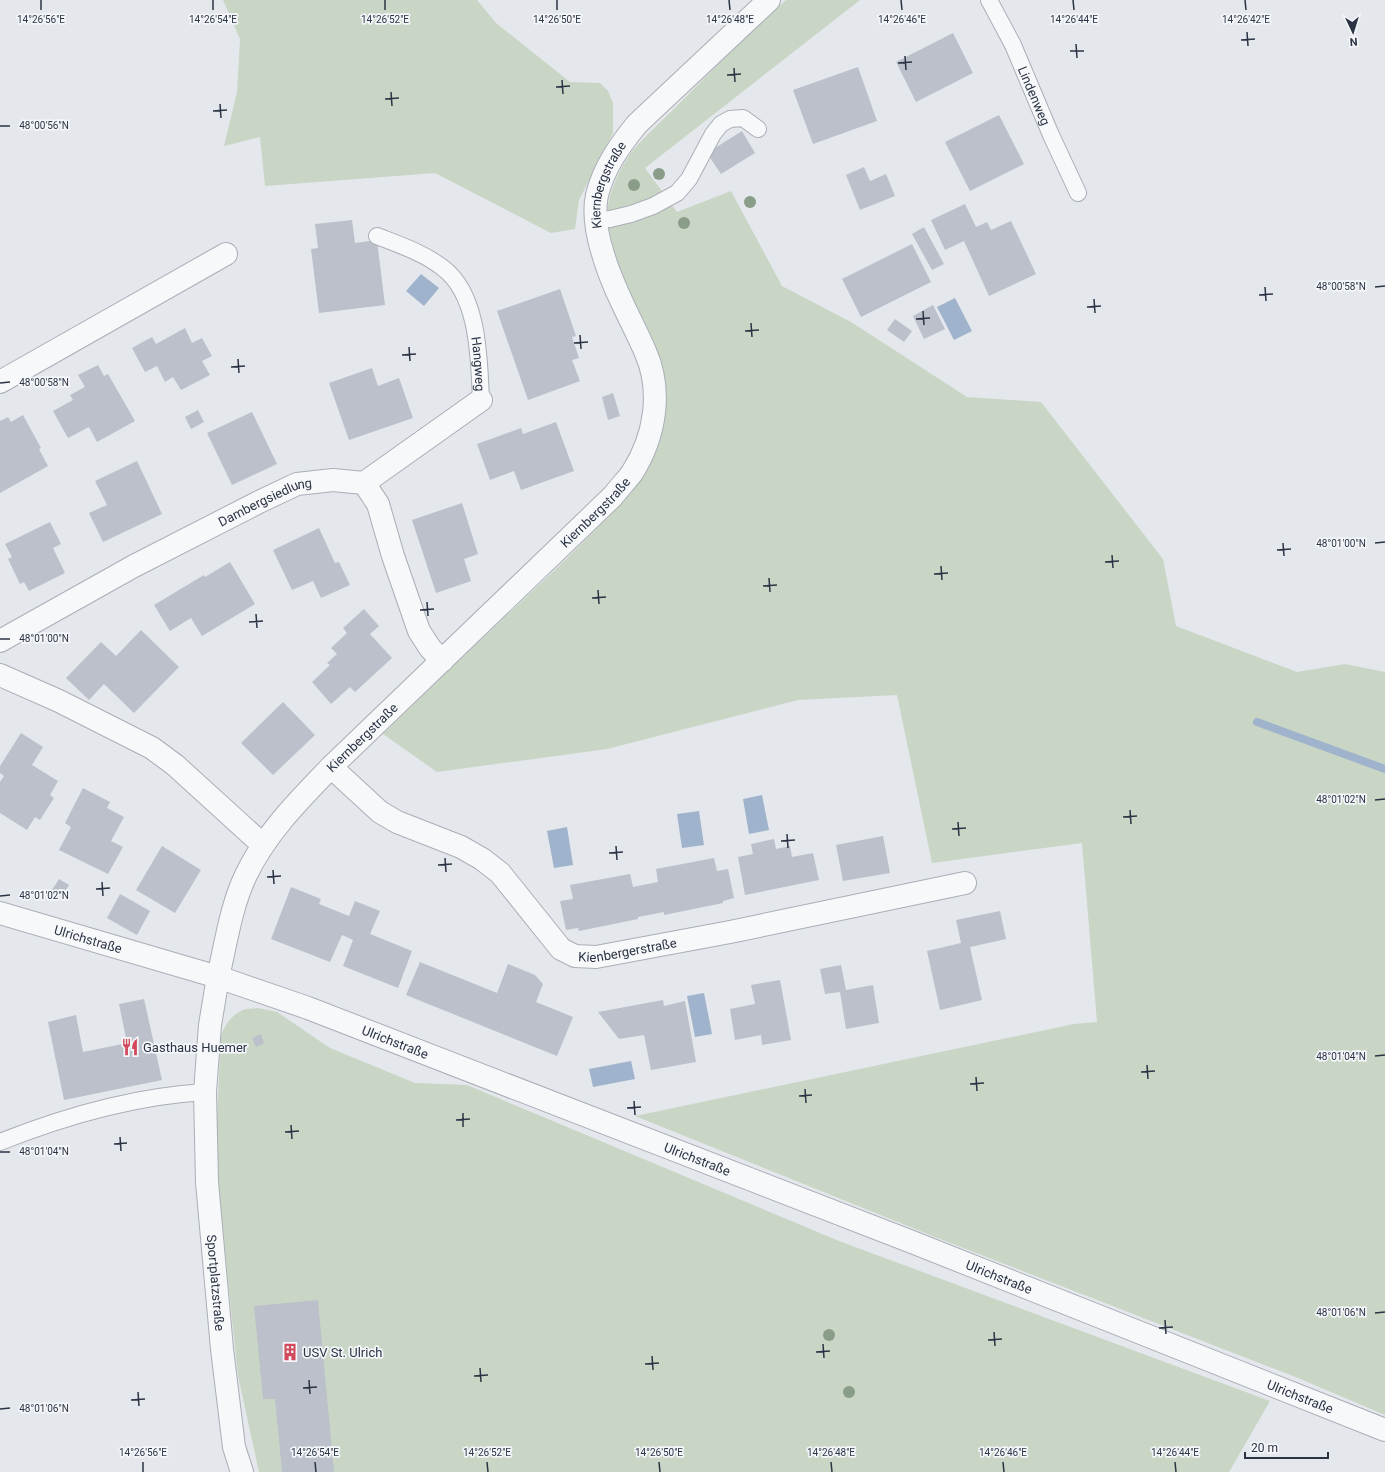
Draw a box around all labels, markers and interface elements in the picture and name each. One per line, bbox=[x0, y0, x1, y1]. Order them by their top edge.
north arrow bbox=[1333, 12, 1373, 52]
text: 14°26'56"E bbox=[17, 14, 65, 25]
text: 14°26'54"E bbox=[189, 14, 237, 25]
text: 14°26'52"E bbox=[361, 14, 409, 25]
text: 14°26'50"E bbox=[533, 14, 581, 25]
text: 14°26'48"E bbox=[706, 14, 754, 25]
text: 14°26'46"E bbox=[878, 14, 926, 25]
text: 14°26'44"E bbox=[1050, 14, 1098, 25]
text: 14°26'42"E bbox=[1222, 14, 1270, 25]
text: N bbox=[1349, 35, 1358, 48]
street label: Lindenweg bbox=[1015, 64, 1054, 128]
text: 48°00'56"N bbox=[19, 120, 69, 131]
street label: Kiernbergstraße bbox=[588, 138, 629, 230]
text: 48°00'58"N bbox=[1316, 281, 1366, 292]
street label: Hangweg bbox=[469, 335, 488, 392]
text: 48°00'58"N bbox=[19, 377, 69, 388]
street label: Kiernbergstraße bbox=[557, 474, 633, 550]
street label: Dambergsiedlung bbox=[216, 475, 313, 529]
text: 48°01'00"N bbox=[1316, 538, 1366, 549]
text: 48°01'00"N bbox=[19, 633, 69, 644]
street label: Kiernbergstraße bbox=[323, 700, 401, 775]
text: 48°01'02"N bbox=[1316, 794, 1366, 805]
text: 48°01'02"N bbox=[19, 890, 69, 901]
street label: Ulrichstraße bbox=[53, 922, 124, 956]
street label: Kienbergerstraße bbox=[578, 935, 678, 965]
street label: Ulrichstraße bbox=[360, 1022, 431, 1061]
restaurant icon: Gasthaus Huemer bbox=[120, 1037, 140, 1057]
place label: Gasthaus Huemer bbox=[143, 1040, 248, 1055]
text: 48°01'04"N bbox=[1316, 1051, 1366, 1062]
street label: Ulrichstraße bbox=[662, 1139, 733, 1179]
text: 48°01'04"N bbox=[19, 1146, 69, 1157]
street label: Sportplatzstraße bbox=[204, 1234, 228, 1332]
street label: Ulrichstraße bbox=[964, 1257, 1035, 1297]
text: 48°01'06"N bbox=[1316, 1307, 1366, 1318]
building icon: USV St. Ulrich bbox=[280, 1342, 300, 1362]
place label: USV St. Ulrich bbox=[303, 1345, 382, 1360]
street label: Ulrichstraße bbox=[1265, 1376, 1336, 1416]
text: 48°01'06"N bbox=[19, 1403, 69, 1414]
scale bar bbox=[1245, 1434, 1328, 1460]
text: 20 m bbox=[1251, 1441, 1278, 1455]
text: 14°26'56"E bbox=[119, 1447, 167, 1458]
text: 14°26'54"E bbox=[291, 1447, 339, 1458]
text: 14°26'52"E bbox=[463, 1447, 511, 1458]
text: 14°26'50"E bbox=[635, 1447, 683, 1458]
text: 14°26'48"E bbox=[807, 1447, 855, 1458]
text: 14°26'46"E bbox=[979, 1447, 1027, 1458]
text: 14°26'44"E bbox=[1151, 1447, 1199, 1458]

